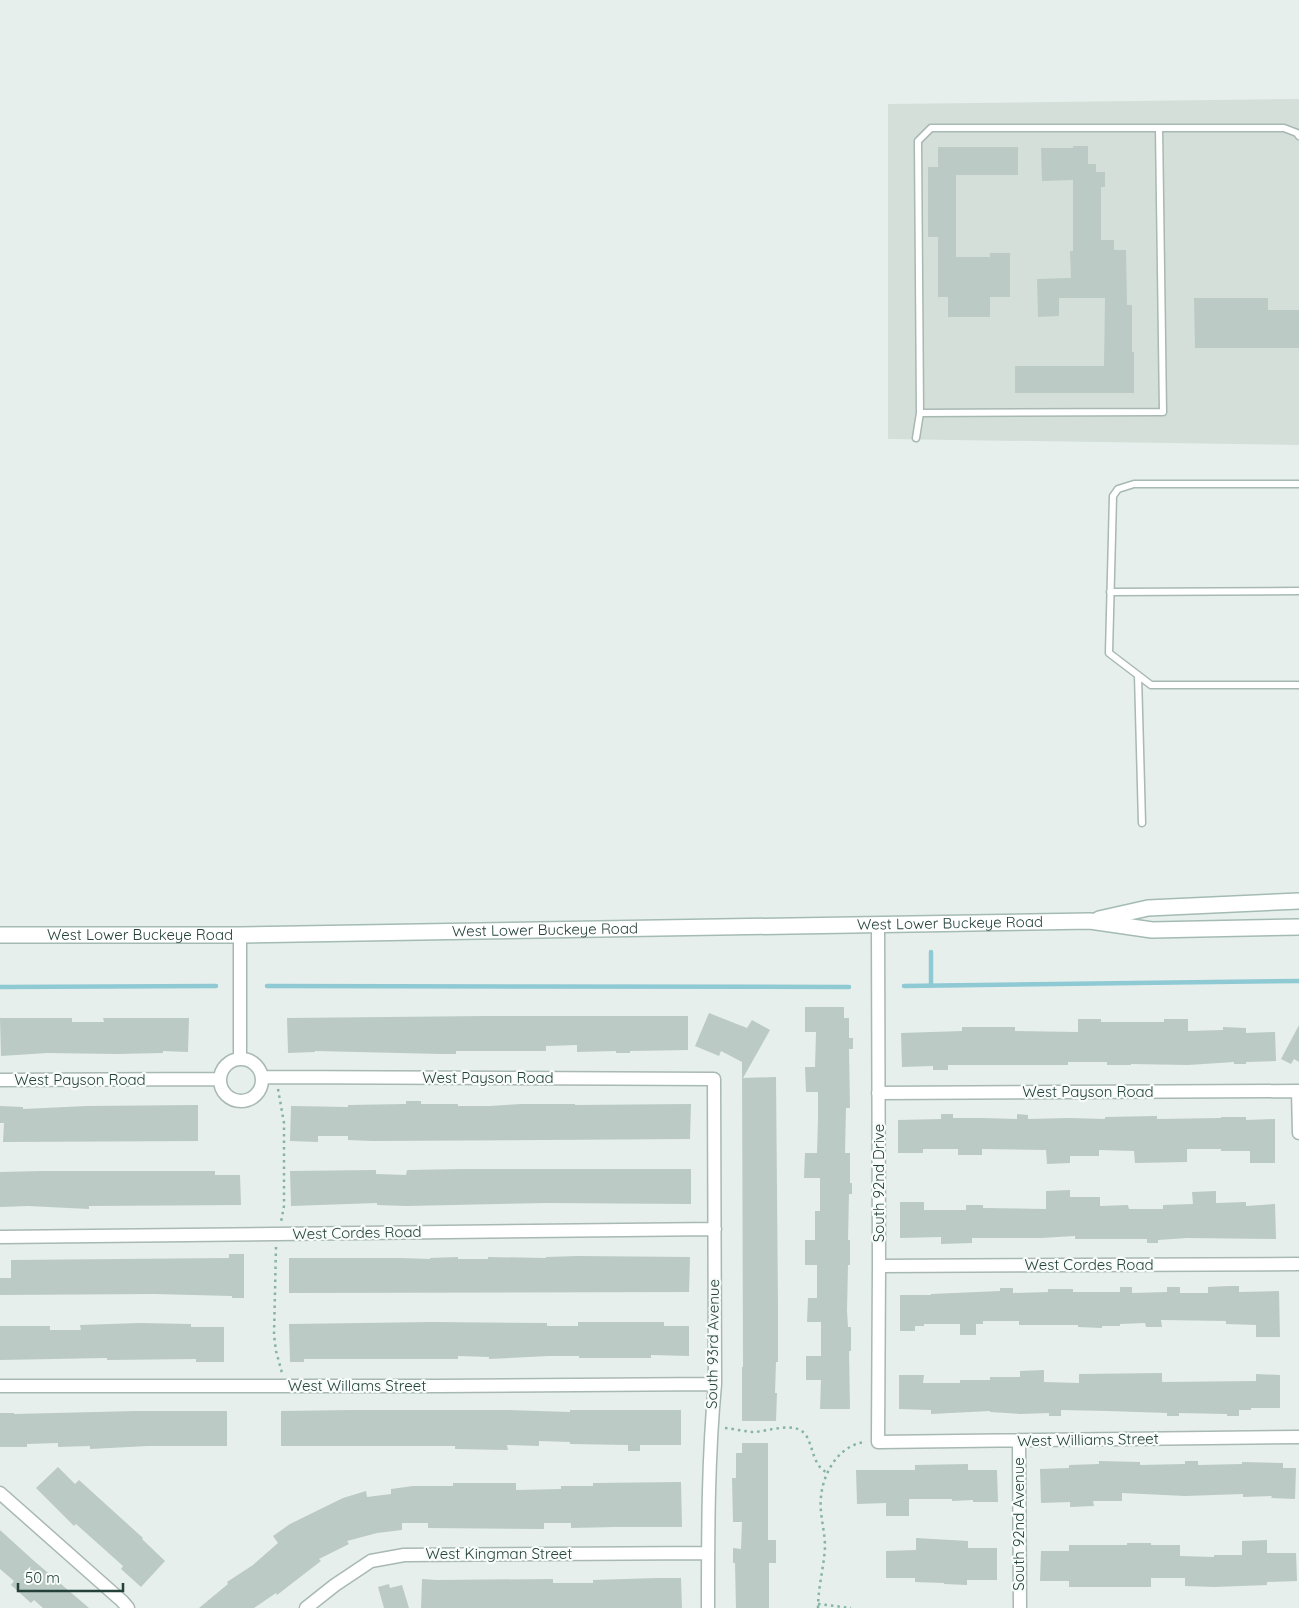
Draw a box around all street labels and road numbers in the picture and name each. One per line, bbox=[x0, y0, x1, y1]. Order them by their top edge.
street label: West Lower Buckeye Road bbox=[857, 912, 1043, 934]
street label: West Lower Buckeye Road bbox=[452, 918, 638, 941]
street label: West Lower Buckeye Road bbox=[47, 925, 233, 944]
street label: West Payson Road bbox=[422, 1068, 554, 1087]
street label: West Payson Road bbox=[14, 1070, 146, 1089]
street label: West Payson Road bbox=[1022, 1082, 1154, 1101]
street label: South 92nd Drive bbox=[869, 1124, 888, 1242]
street label: West Cordes Road bbox=[292, 1222, 422, 1243]
street label: West Cordes Road bbox=[1024, 1255, 1154, 1274]
street label: South 93rd Avenue bbox=[702, 1279, 723, 1409]
street label: West Willams Street bbox=[288, 1376, 426, 1395]
street label: West Williams Street bbox=[1017, 1429, 1159, 1450]
street label: South 92nd Avenue bbox=[1009, 1457, 1028, 1591]
street label: West Kingman Street bbox=[426, 1544, 572, 1563]

